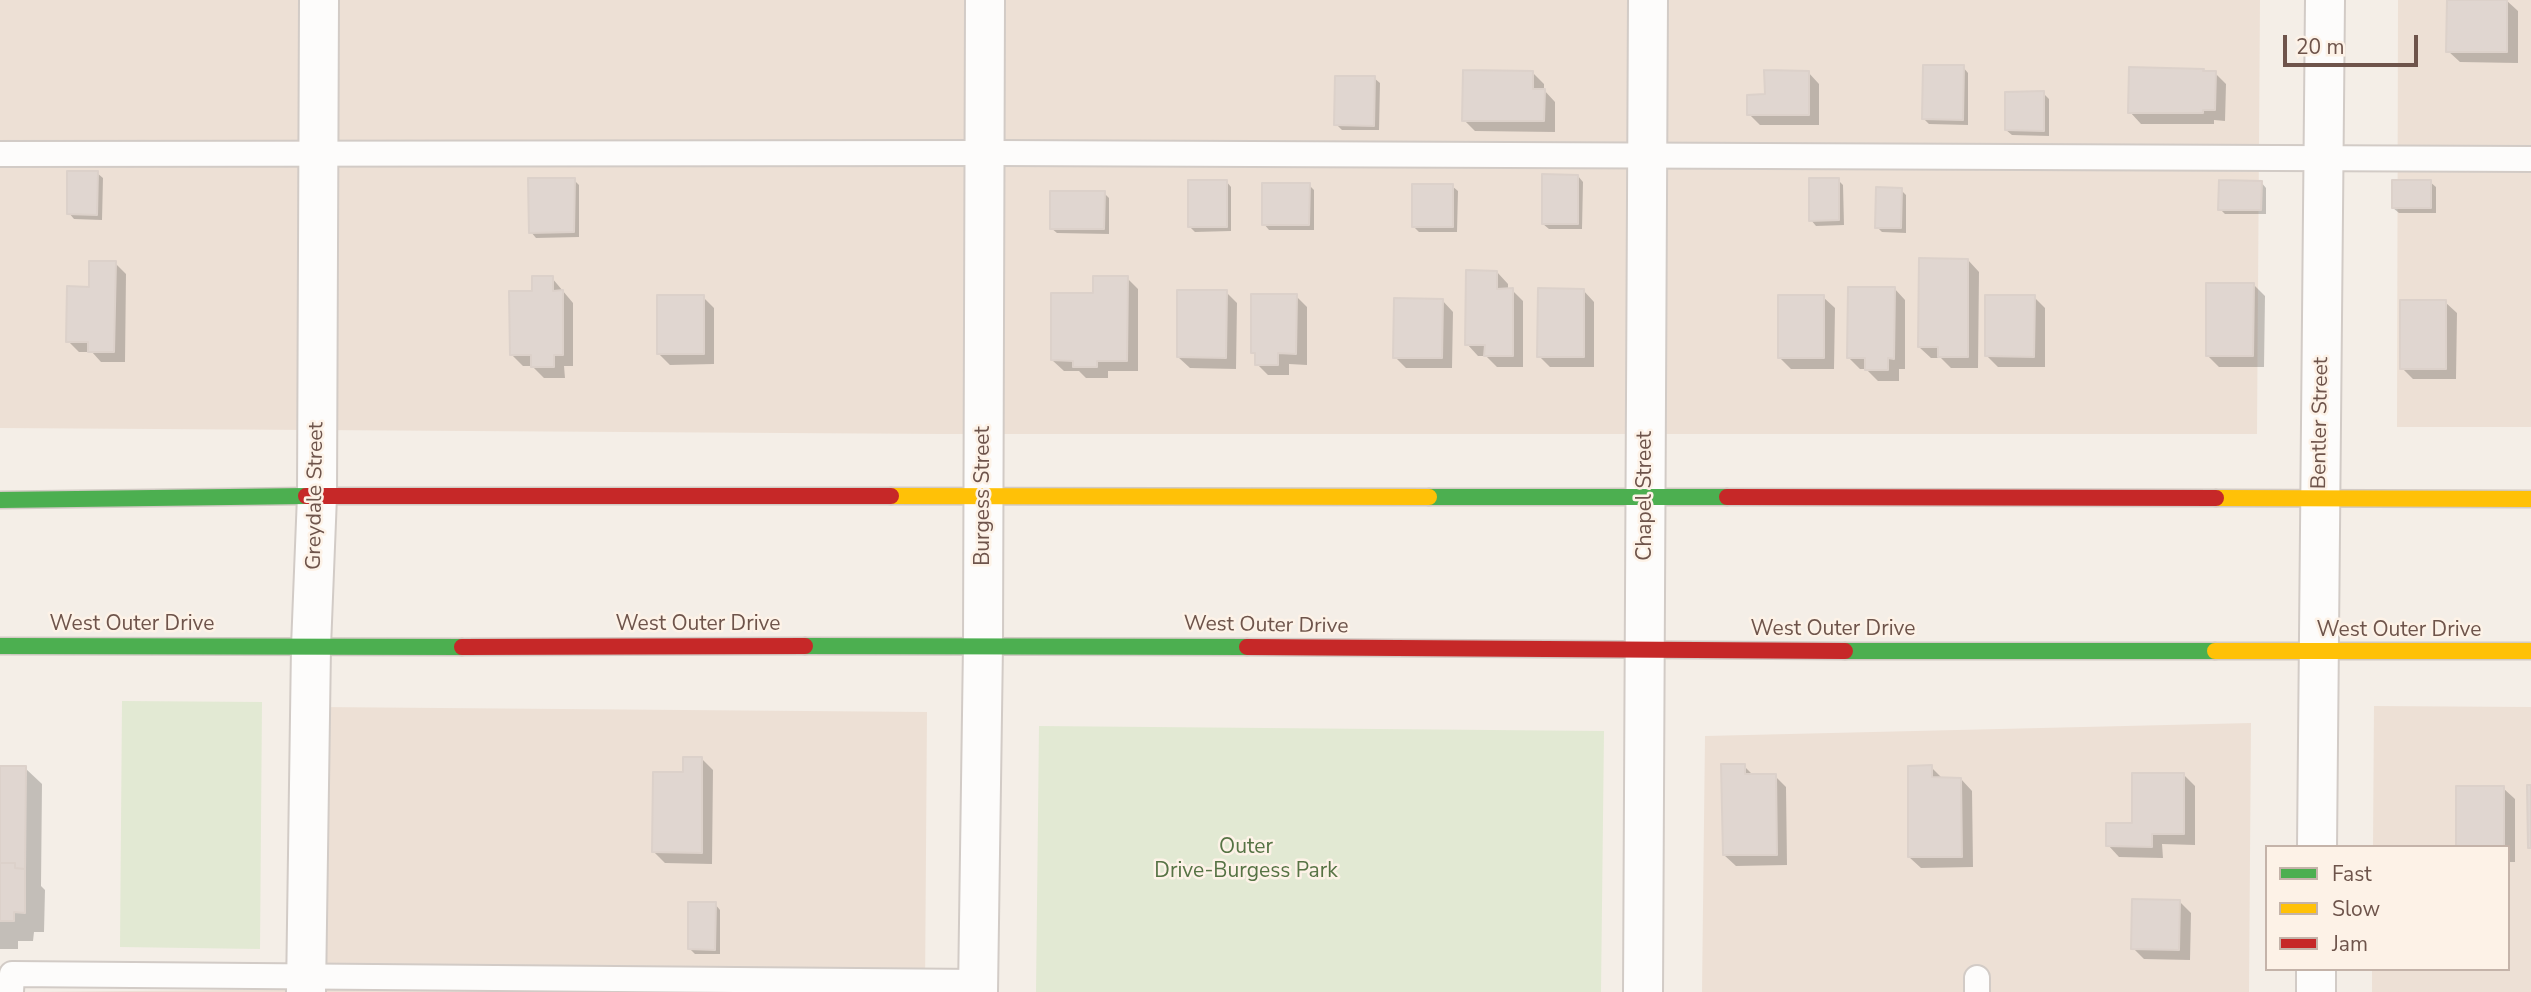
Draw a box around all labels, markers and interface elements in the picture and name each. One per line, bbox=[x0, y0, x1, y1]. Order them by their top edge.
scale bar bbox=[2286, 21, 2421, 65]
text: 20 m bbox=[2296, 33, 2345, 61]
street label: Bentler Street bbox=[2307, 357, 2335, 489]
street label: Greydale Street bbox=[302, 422, 330, 570]
street label: Burgess Street bbox=[971, 426, 997, 566]
street label: Chapel Street bbox=[1633, 431, 1659, 561]
street label: West Outer Drive bbox=[50, 612, 214, 638]
street label: West Outer Drive bbox=[616, 612, 780, 638]
street label: West Outer Drive bbox=[1183, 612, 1349, 640]
street label: West Outer Drive bbox=[1751, 617, 1915, 643]
street label: West Outer Drive bbox=[2317, 618, 2481, 644]
park label: Outer Drive-Burgess Park bbox=[1154, 835, 1338, 885]
legend bbox=[2265, 845, 2510, 971]
text: Fast bbox=[2332, 860, 2372, 888]
text: Slow bbox=[2332, 895, 2380, 923]
text: Jam bbox=[2332, 930, 2368, 958]

